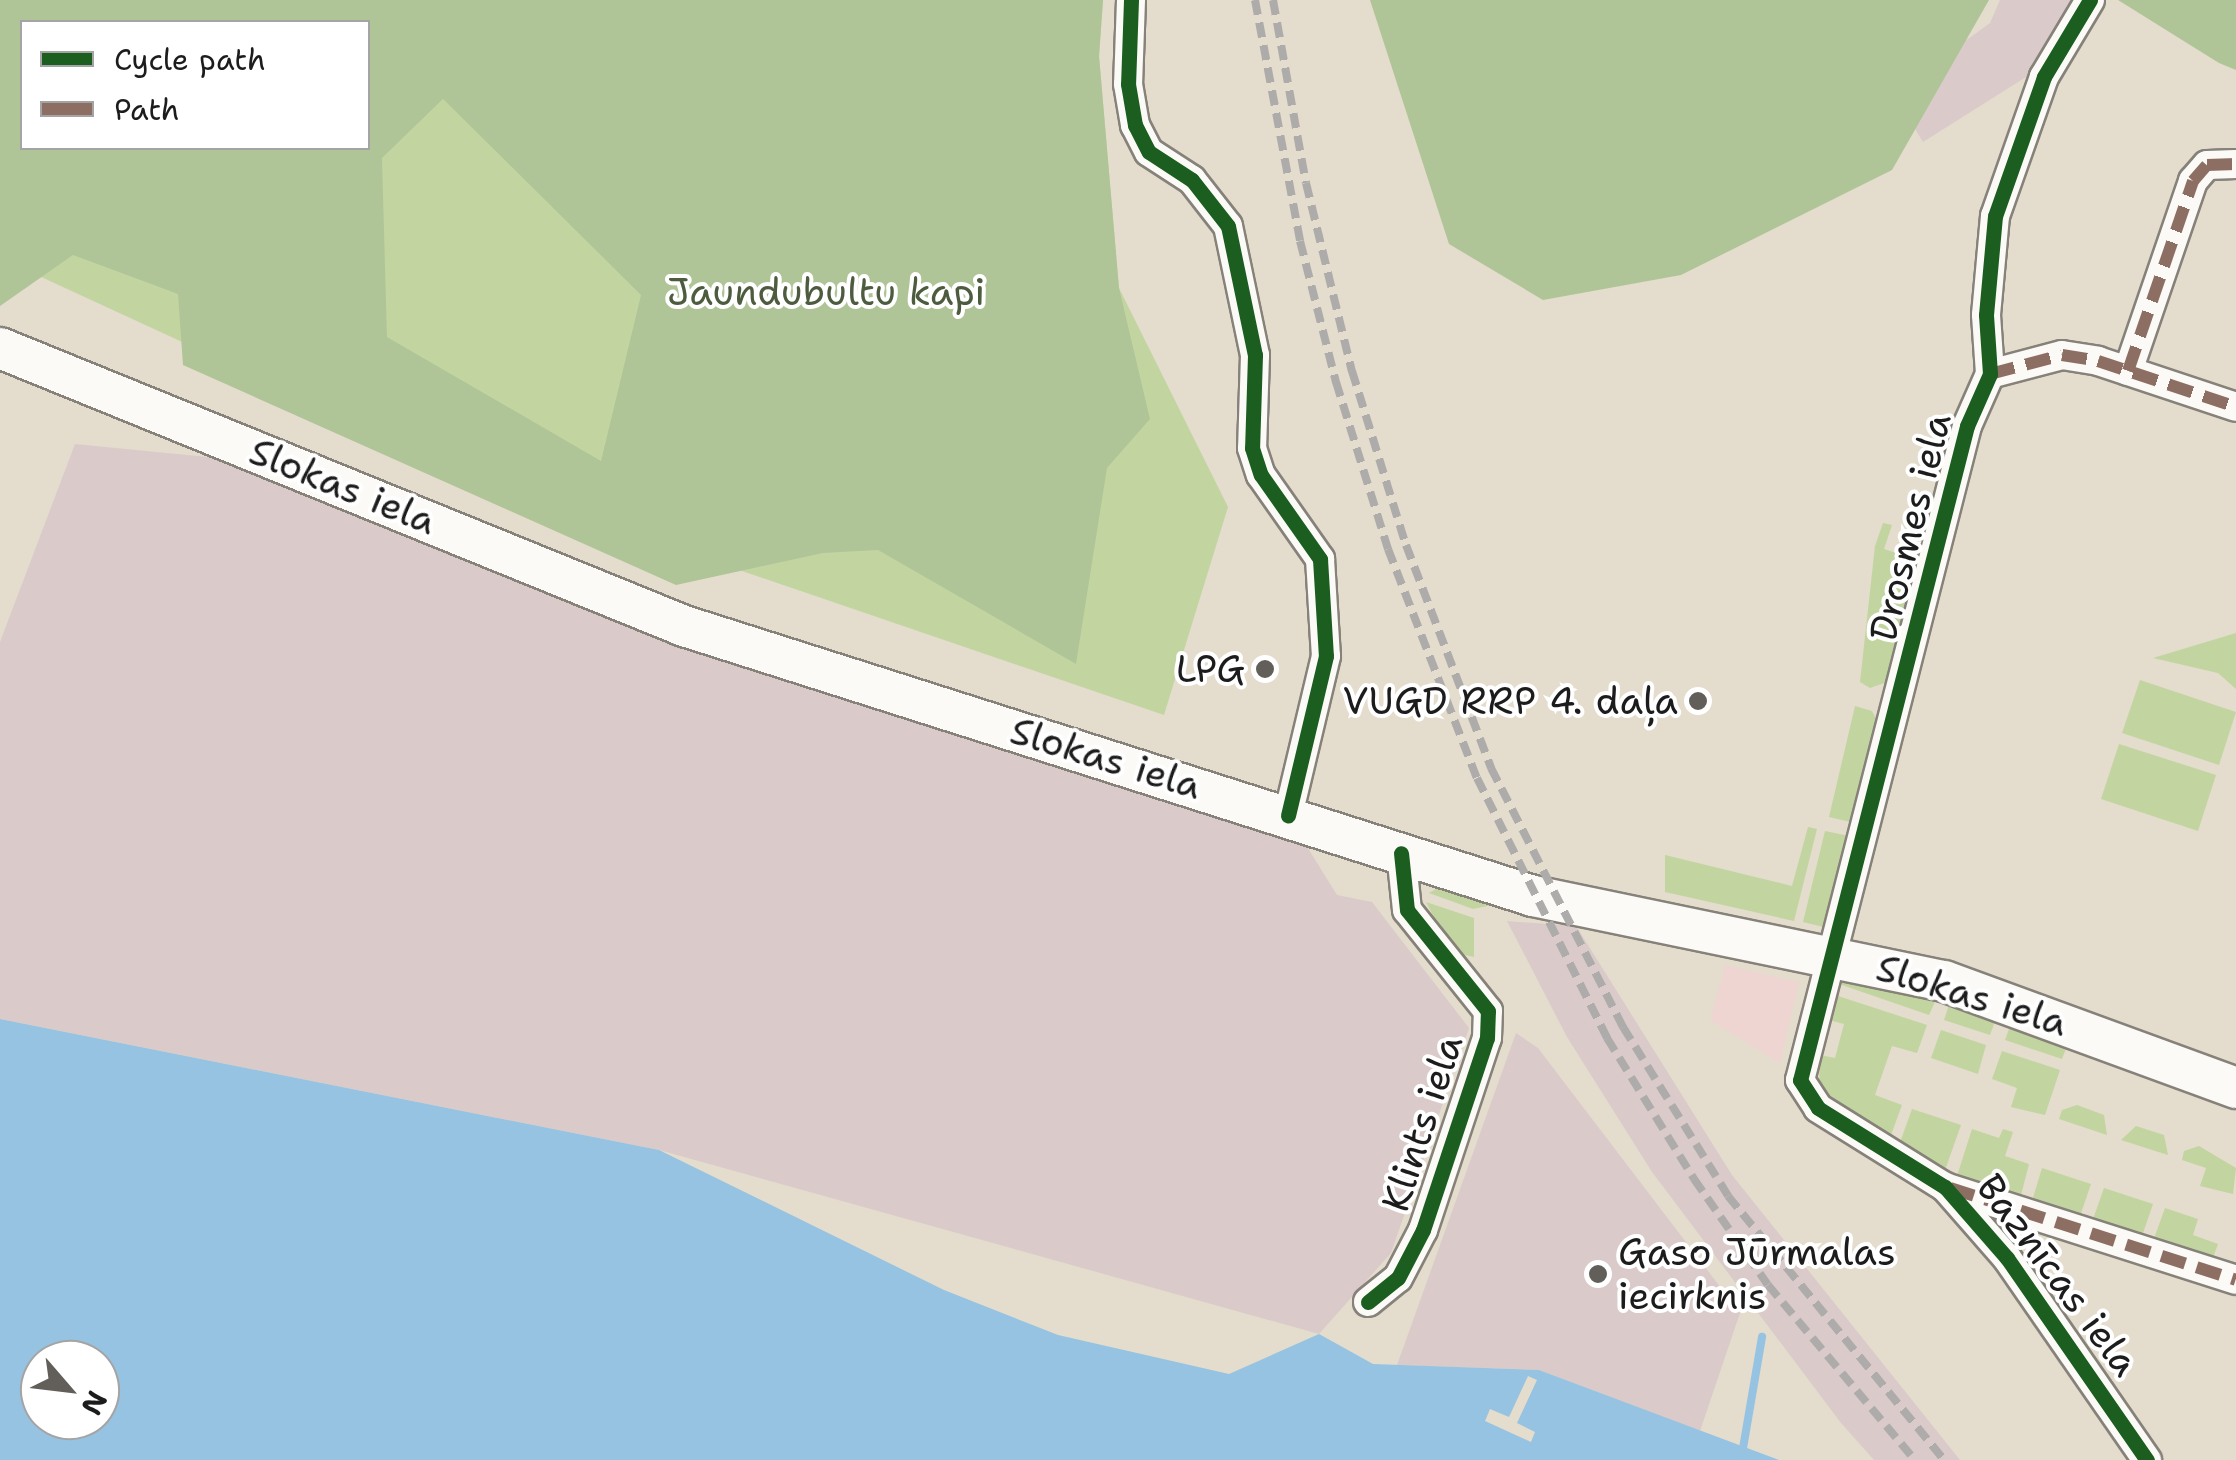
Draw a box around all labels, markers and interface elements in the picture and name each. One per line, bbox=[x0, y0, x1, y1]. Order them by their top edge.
legend bbox=[20, 20, 370, 150]
text: Cycle path bbox=[114, 39, 266, 80]
text: Path bbox=[114, 89, 180, 130]
park label: Jaundubultu kapi bbox=[667, 269, 985, 315]
street label: Drosmes iela bbox=[1860, 408, 1960, 646]
street label: Slokas iela bbox=[243, 428, 443, 544]
place label: LPG bbox=[1176, 646, 1245, 692]
marker: LPG bbox=[1254, 658, 1276, 680]
place label: VUGD RRP 4. daļa bbox=[1343, 678, 1678, 724]
marker: VUGD RRP 4. daļa bbox=[1687, 690, 1709, 712]
street label: Slokas iela bbox=[1005, 707, 1207, 809]
street label: Slokas iela bbox=[1871, 944, 2073, 1046]
street label: Klints iela bbox=[1372, 1029, 1472, 1217]
street label: Baznīcas iela bbox=[1967, 1165, 2149, 1385]
place label: Gaso Jūrmalas iecirknis bbox=[1618, 1229, 1896, 1318]
marker: Gaso Jūrmalas iecirknis bbox=[1587, 1263, 1609, 1285]
north arrow bbox=[20, 1340, 120, 1440]
text: N bbox=[73, 1384, 117, 1422]

